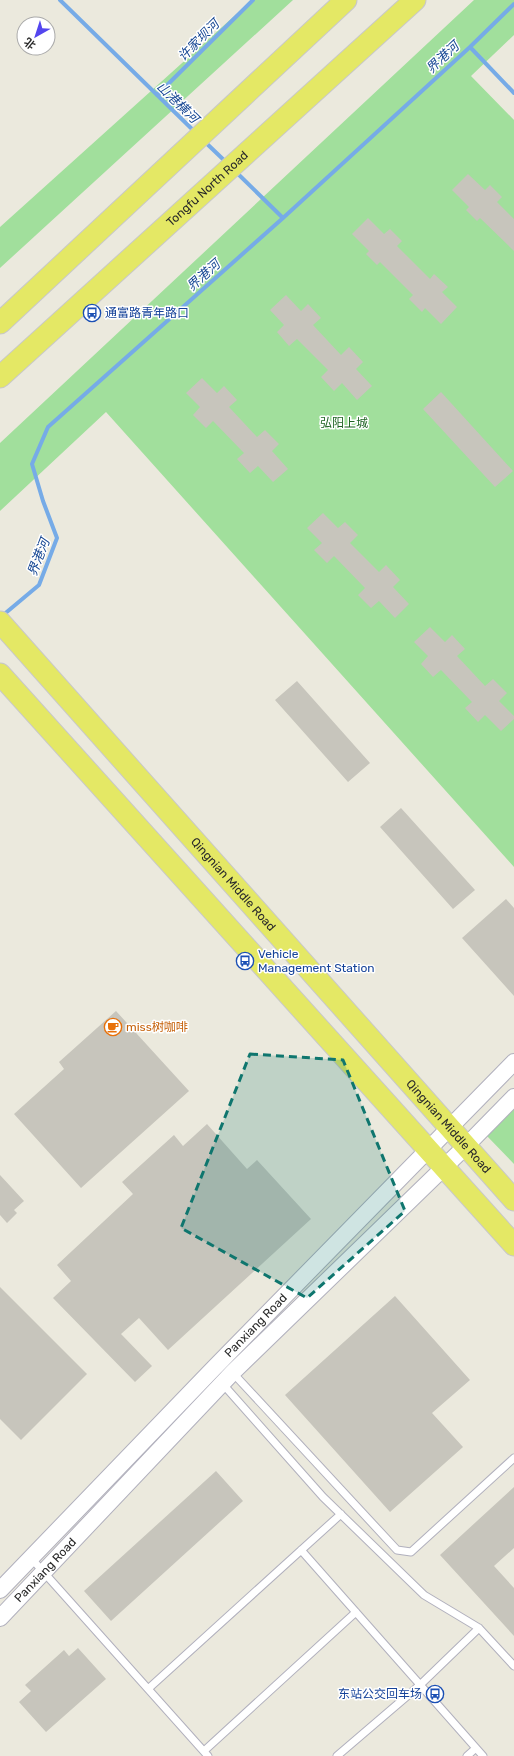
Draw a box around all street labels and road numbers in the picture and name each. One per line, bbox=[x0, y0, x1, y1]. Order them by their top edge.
street label: Tongfu North Road bbox=[164, 148, 251, 229]
street label: Qingnian Middle Road bbox=[188, 835, 278, 934]
street label: Qingnian Middle Road bbox=[403, 1077, 494, 1176]
street label: Panxiang Road bbox=[222, 1291, 290, 1360]
street label: Panxiang Road bbox=[12, 1535, 79, 1605]

